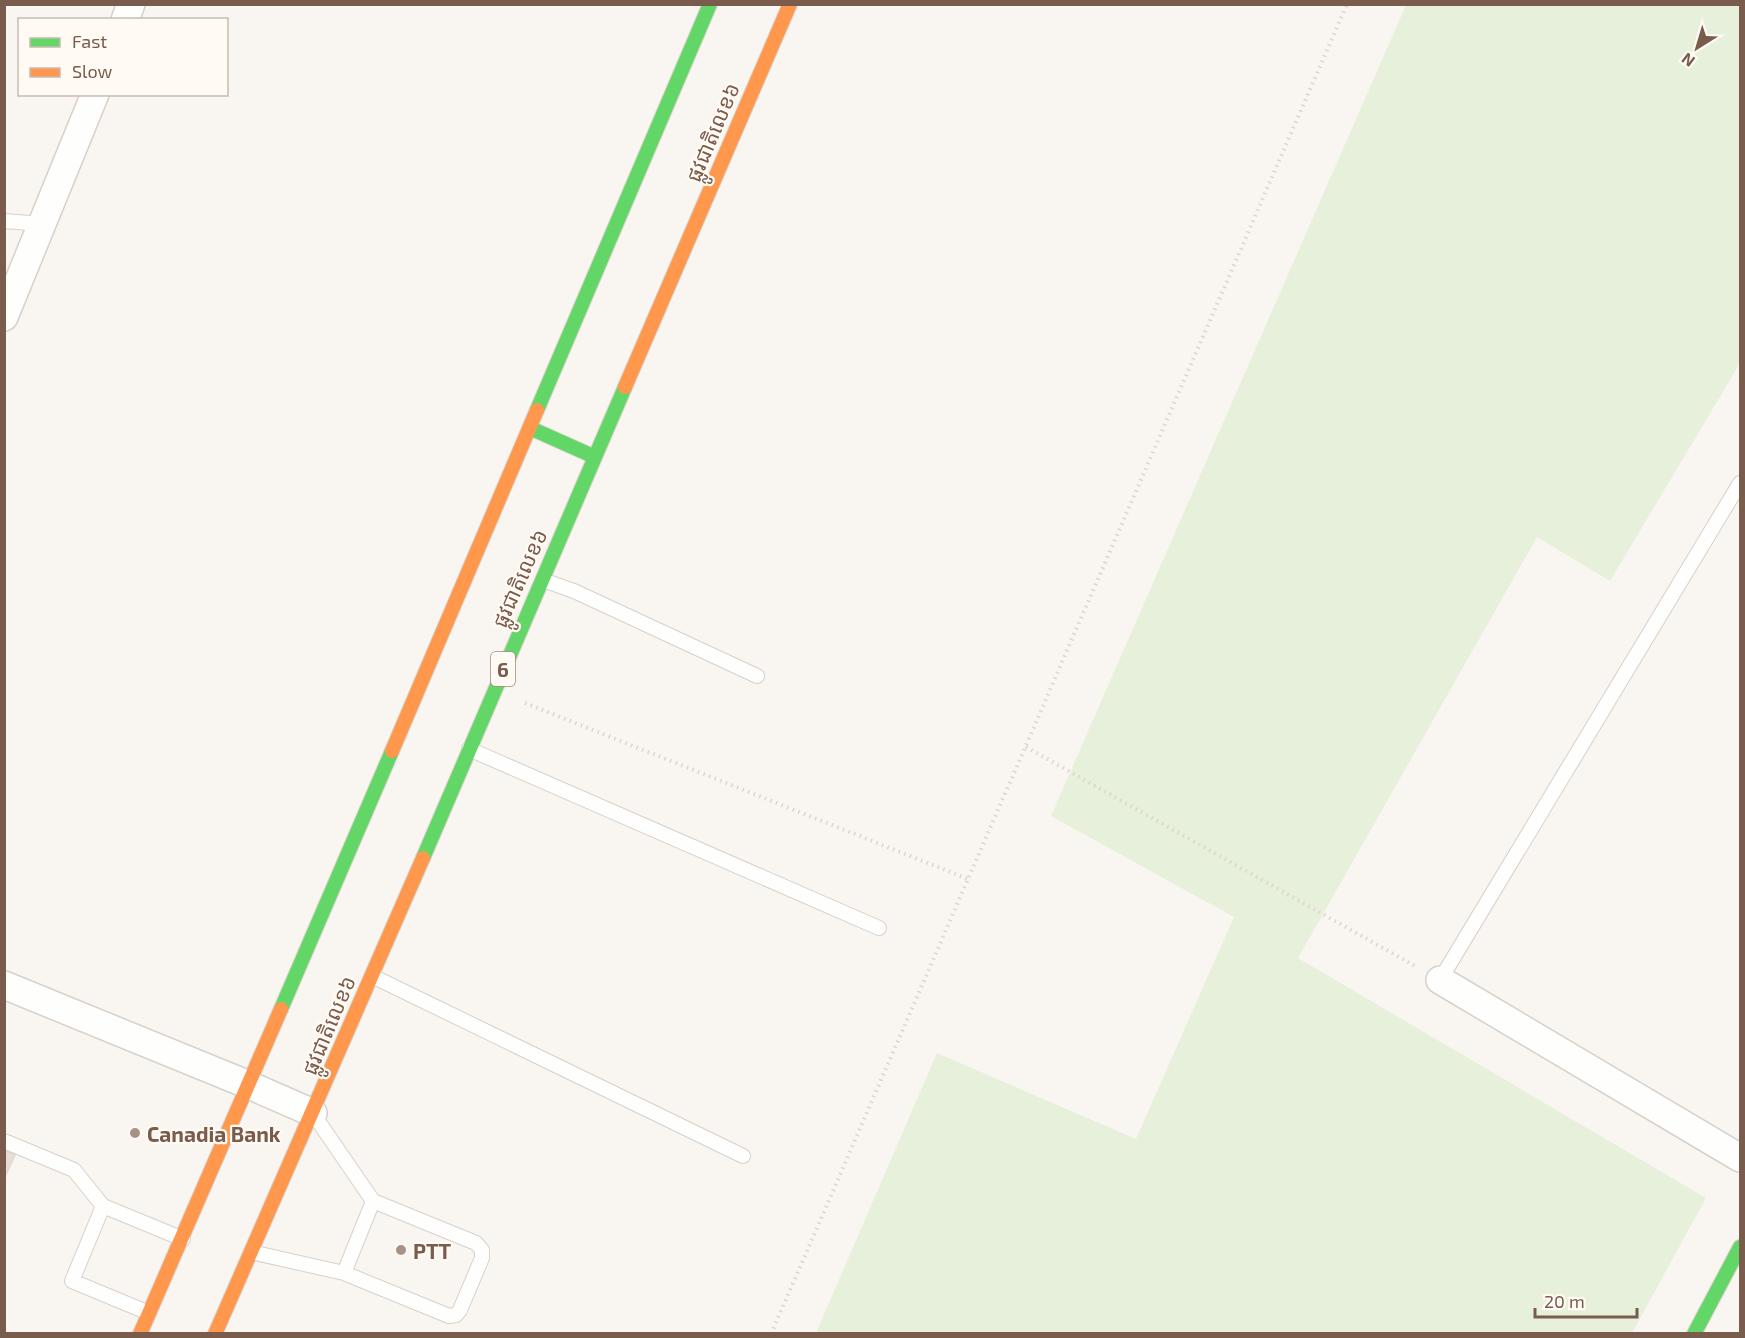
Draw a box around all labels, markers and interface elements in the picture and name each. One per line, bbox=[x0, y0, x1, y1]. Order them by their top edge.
legend bbox=[18, 18, 228, 96]
north arrow bbox=[1667, 18, 1727, 78]
text: Fast bbox=[72, 30, 107, 52]
text: N bbox=[1677, 49, 1698, 71]
text: Slow bbox=[72, 60, 113, 82]
street label: ផ្លូវជាតិលេខ៦ bbox=[680, 79, 752, 188]
street label: ផ្លូវជាតិលេខ៦ bbox=[486, 525, 559, 634]
road number: 6 bbox=[491, 652, 515, 686]
street label: ផ្លូវជាតិលេខ៦ bbox=[296, 972, 368, 1081]
place label: Canadia Bank bbox=[147, 1121, 281, 1146]
marker: Canadia Bank bbox=[128, 1126, 142, 1140]
place label: PTT bbox=[413, 1238, 452, 1263]
marker: PTT bbox=[394, 1243, 408, 1257]
scale bar bbox=[1535, 1281, 1637, 1319]
text: 20 m bbox=[1544, 1290, 1585, 1312]

